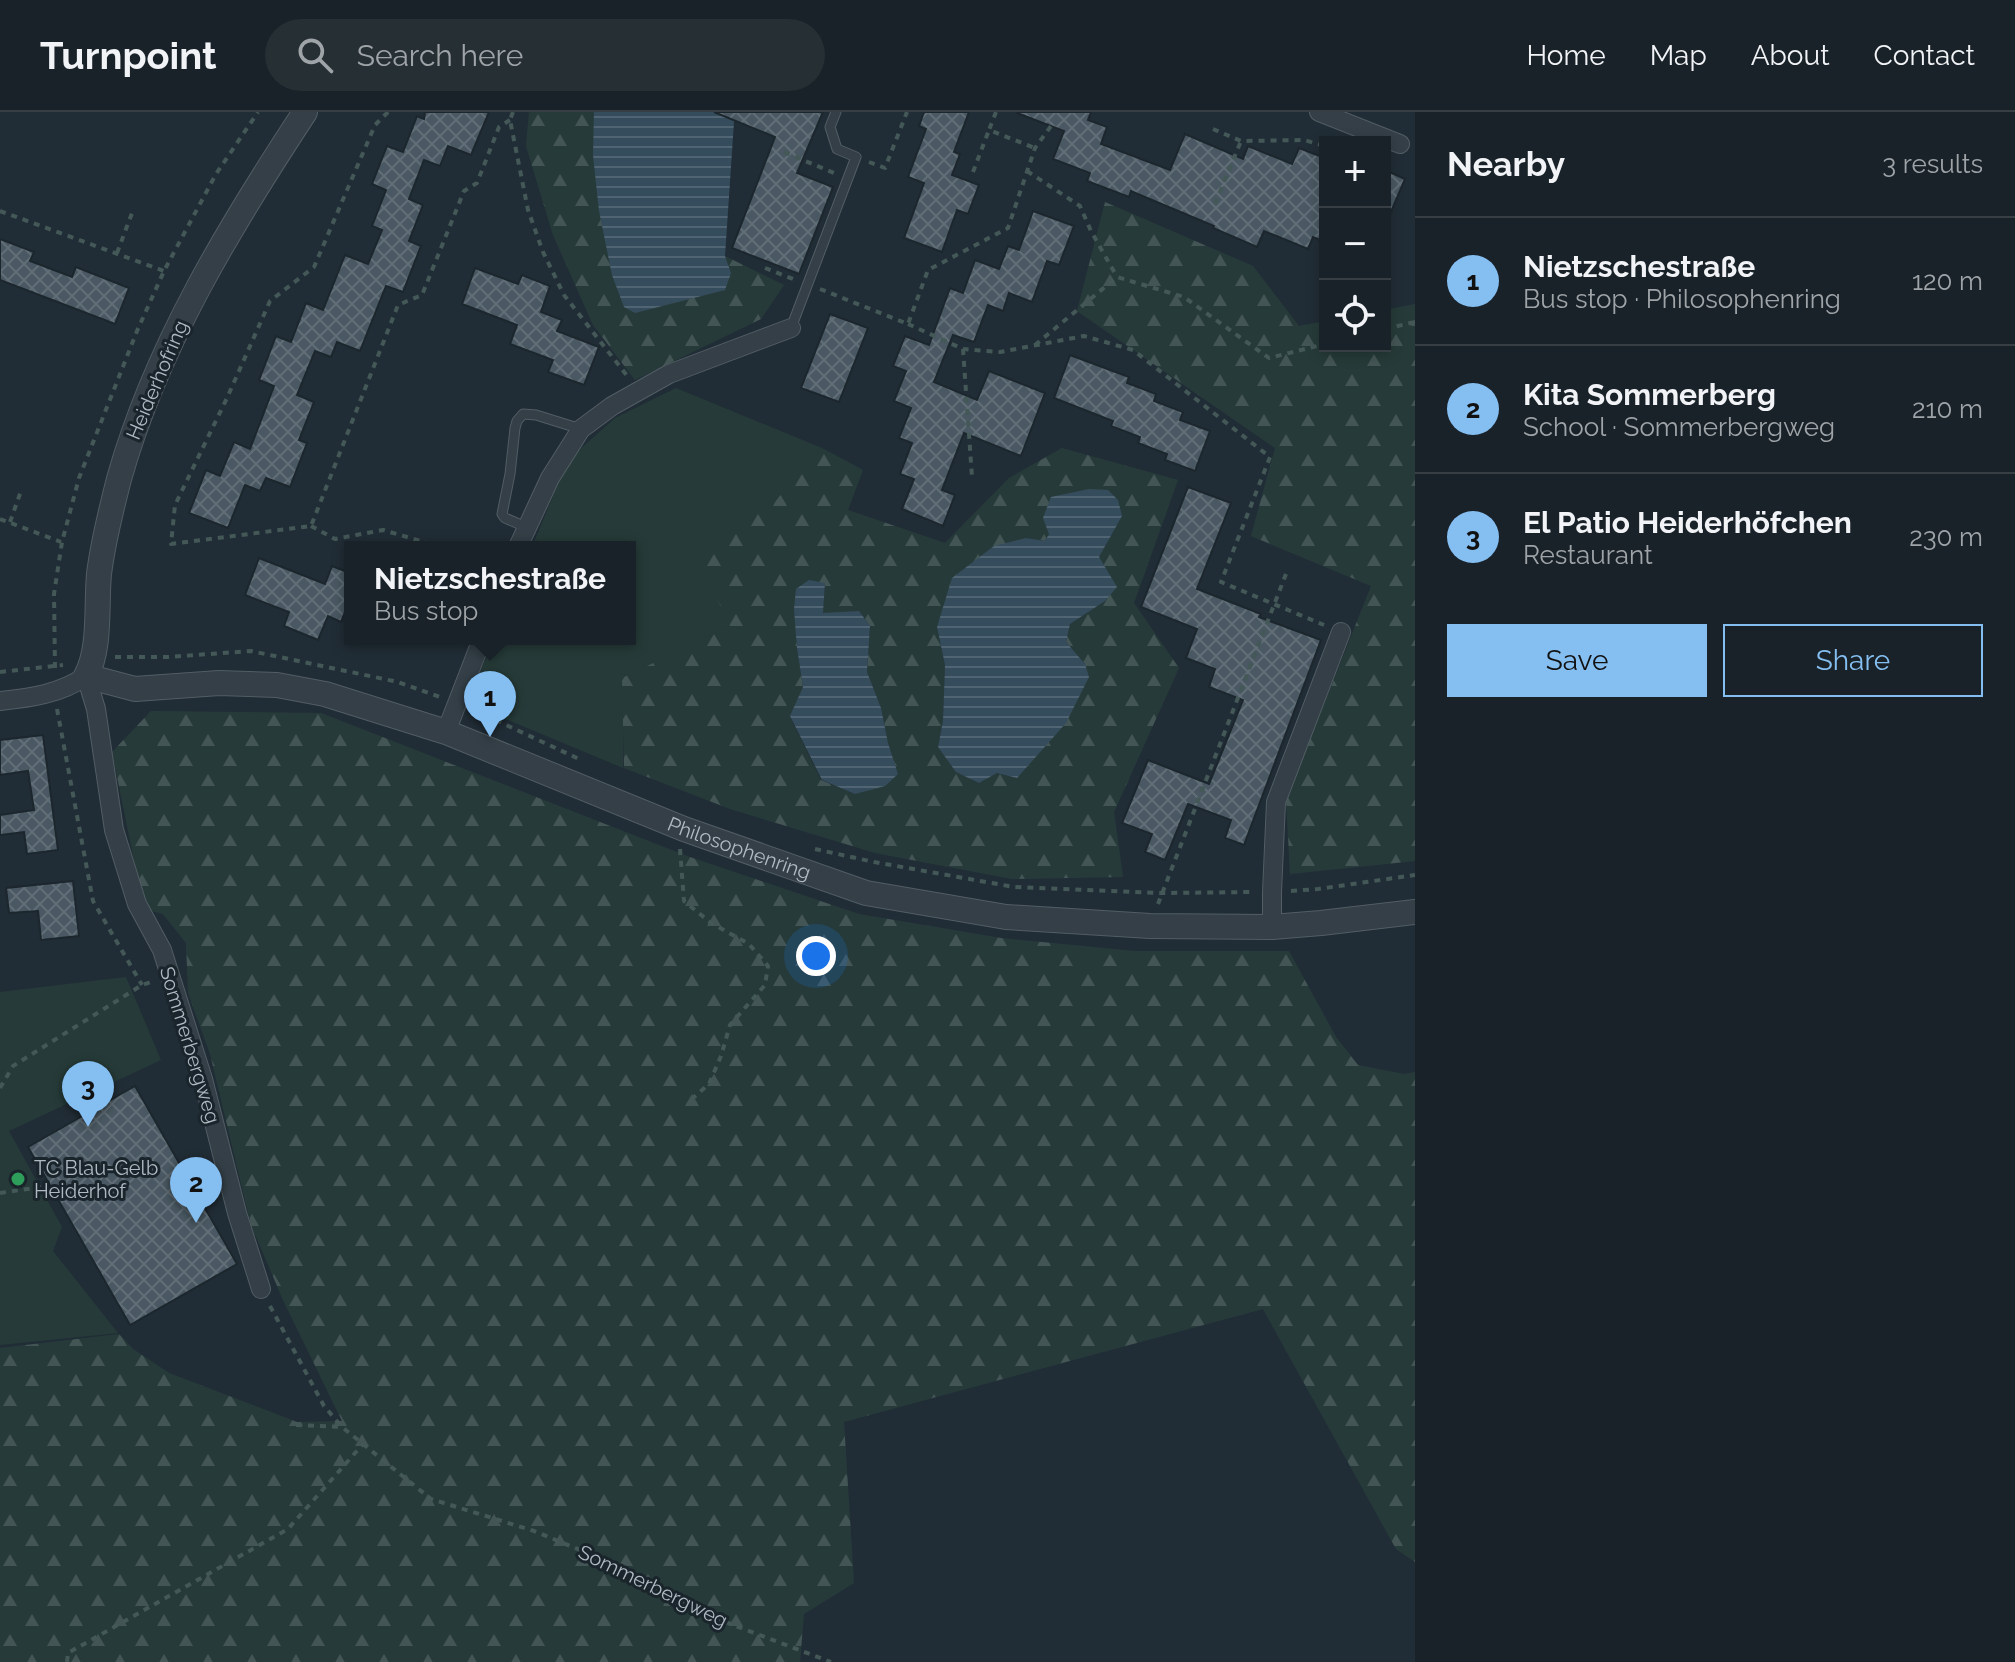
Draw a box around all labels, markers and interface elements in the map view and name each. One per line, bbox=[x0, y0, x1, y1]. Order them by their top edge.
search box bbox=[265, 19, 825, 91]
text: Turnpoint bbox=[40, 33, 217, 78]
icon: search bbox=[293, 33, 337, 77]
text: Search here bbox=[357, 38, 523, 73]
text: Home bbox=[1526, 39, 1606, 72]
text: Map bbox=[1650, 39, 1707, 72]
text: About bbox=[1751, 39, 1830, 72]
text: Contact bbox=[1874, 39, 1975, 72]
map controls bbox=[1319, 136, 1391, 352]
button: + bbox=[1319, 136, 1391, 208]
text: Nearby bbox=[1447, 144, 1565, 184]
text: 3 results bbox=[1882, 149, 1983, 179]
button: − bbox=[1319, 208, 1391, 280]
text: Nietzschestraße bbox=[1523, 249, 1755, 284]
text: 1 bbox=[1467, 266, 1479, 296]
text: 120 m bbox=[1912, 266, 1983, 296]
button: locate bbox=[1319, 280, 1391, 352]
text: Bus stop · Philosophenring bbox=[1523, 284, 1841, 314]
street label: Heiderhofring bbox=[121, 317, 193, 443]
text: Kita Sommerberg bbox=[1523, 377, 1776, 412]
text: 2 bbox=[1466, 394, 1480, 424]
text: 210 m bbox=[1912, 394, 1983, 424]
text: School · Sommerbergweg bbox=[1523, 412, 1835, 442]
text: El Patio Heiderhöfchen bbox=[1523, 505, 1852, 540]
text: 3 bbox=[1466, 522, 1480, 552]
text: 230 m bbox=[1909, 522, 1983, 552]
text: Restaurant bbox=[1523, 540, 1653, 570]
popup bbox=[344, 541, 636, 645]
text: Nietzschestraße bbox=[374, 561, 606, 596]
text: Bus stop bbox=[374, 596, 478, 626]
button: Save bbox=[1447, 624, 1707, 697]
button: Share bbox=[1723, 624, 1983, 697]
pin: 1 bbox=[464, 671, 516, 737]
street label: Philosophenring bbox=[664, 812, 814, 885]
your location bbox=[796, 936, 836, 976]
street label: Sommerbergweg bbox=[155, 964, 225, 1126]
pin: 3 bbox=[62, 1061, 114, 1127]
place label: TC Blau-Gelb Heiderhof bbox=[34, 1156, 158, 1203]
pin: 2 bbox=[170, 1157, 222, 1223]
marker: TC Blau-Gelb Heiderhof bbox=[9, 1170, 27, 1188]
street label: Sommerbergweg bbox=[575, 1540, 731, 1632]

